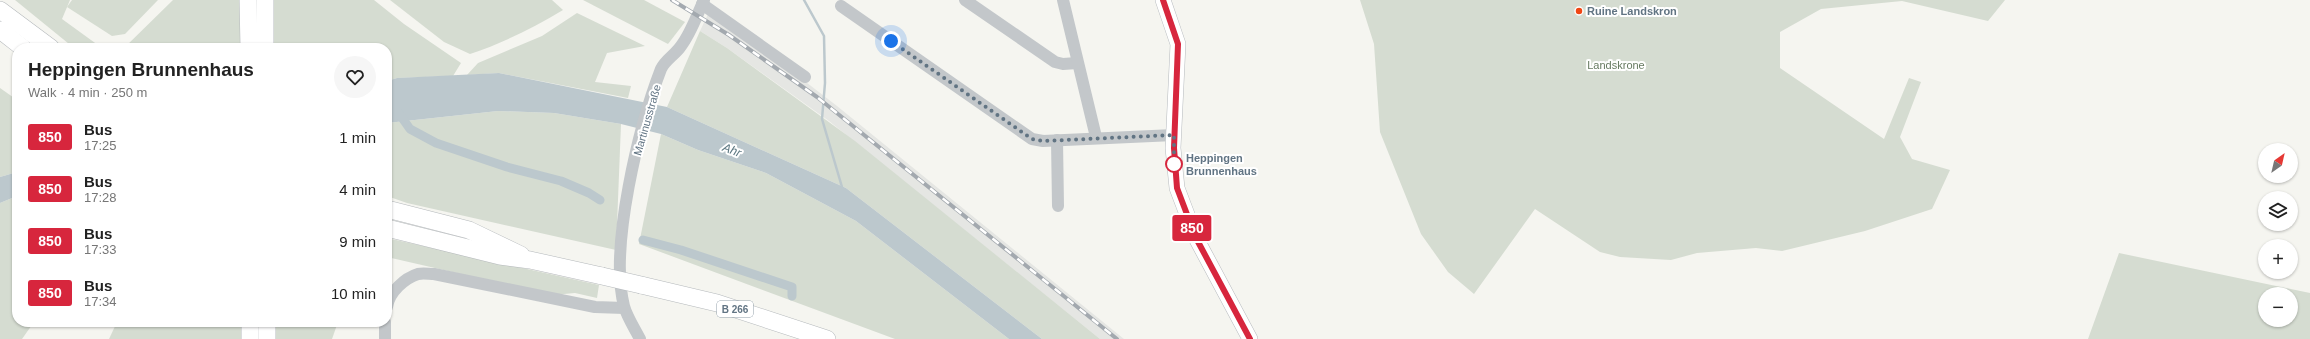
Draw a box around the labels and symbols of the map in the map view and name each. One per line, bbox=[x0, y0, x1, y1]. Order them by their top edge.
place label: Ruine Landskron bbox=[1587, 5, 1677, 17]
marker: Ruine Landskron bbox=[1574, 6, 1584, 16]
your location bbox=[881, 31, 901, 51]
park label: Landskrone bbox=[1587, 59, 1645, 71]
street label: Martinusstraße bbox=[631, 83, 663, 157]
water label: Ahr bbox=[720, 140, 744, 160]
north arrow bbox=[2258, 143, 2298, 183]
place label: Heppingen Brunnenhaus bbox=[1186, 152, 1257, 177]
marker: Heppingen Brunnenhaus bbox=[1165, 155, 1183, 173]
line badge: 850 bbox=[1169, 215, 1215, 241]
road number: B 266 bbox=[717, 301, 753, 317]

